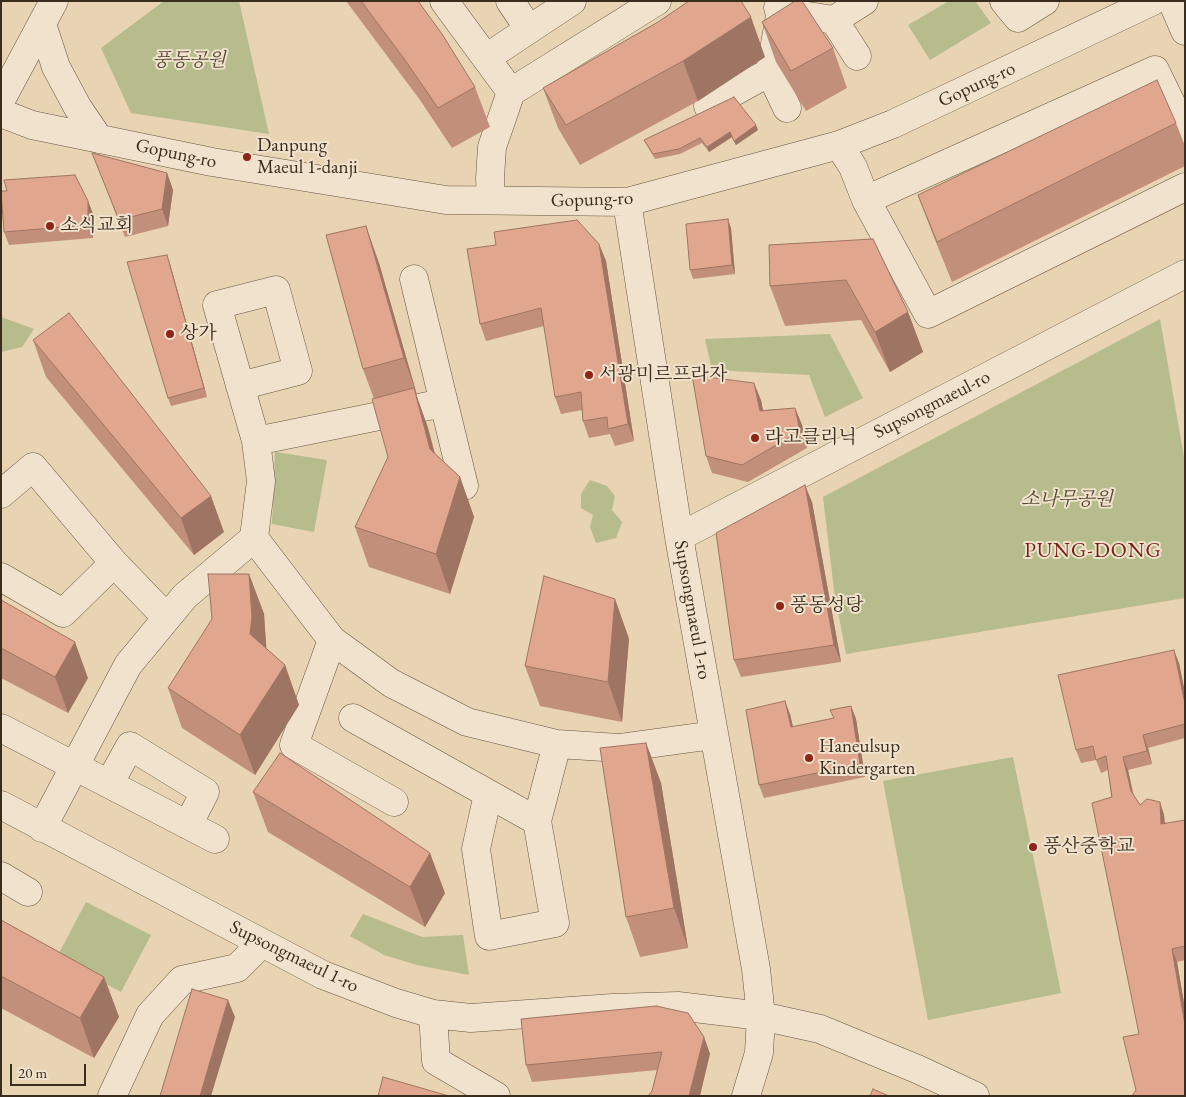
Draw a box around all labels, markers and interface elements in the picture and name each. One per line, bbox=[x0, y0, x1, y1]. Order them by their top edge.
park label: 풍동공원 bbox=[152, 50, 226, 72]
street label: Gopung-ro bbox=[935, 57, 1019, 113]
street label: Gopung-ro bbox=[133, 134, 219, 174]
place label: Danpung Maeul 1-danji bbox=[257, 135, 358, 179]
marker: Danpung Maeul 1-danji bbox=[241, 151, 253, 163]
street label: Gopung-ro bbox=[550, 187, 634, 213]
place label: 소식교회 bbox=[60, 215, 133, 237]
marker: 소식교회 bbox=[44, 220, 56, 232]
place label: 상가 bbox=[180, 323, 217, 345]
marker: 상가 bbox=[164, 328, 176, 340]
place label: 서광미르프라자 bbox=[599, 364, 727, 386]
street label: Supsongmaeul-ro bbox=[870, 366, 994, 444]
marker: 서광미르프라자 bbox=[583, 369, 595, 381]
place label: 라고클리닉 bbox=[765, 427, 857, 449]
marker: 라고클리닉 bbox=[749, 432, 761, 444]
park label: 소나무공원 bbox=[1021, 489, 1113, 511]
district label: PUNG-DONG bbox=[1023, 538, 1163, 564]
street label: Supsongmaeul 1-ro bbox=[669, 539, 715, 681]
place label: 풍동성당 bbox=[790, 595, 863, 617]
marker: 풍동성당 bbox=[774, 600, 786, 612]
place label: Haneulsup Kindergarten bbox=[819, 736, 916, 780]
marker: Haneulsup Kindergarten bbox=[803, 752, 815, 764]
place label: 풍산중학교 bbox=[1043, 836, 1135, 858]
marker: 풍산중학교 bbox=[1027, 841, 1039, 853]
street label: Supsongmaeul 1-ro bbox=[226, 916, 362, 998]
scale bar bbox=[12, 1054, 89, 1086]
text: 20 m bbox=[18, 1063, 47, 1082]

